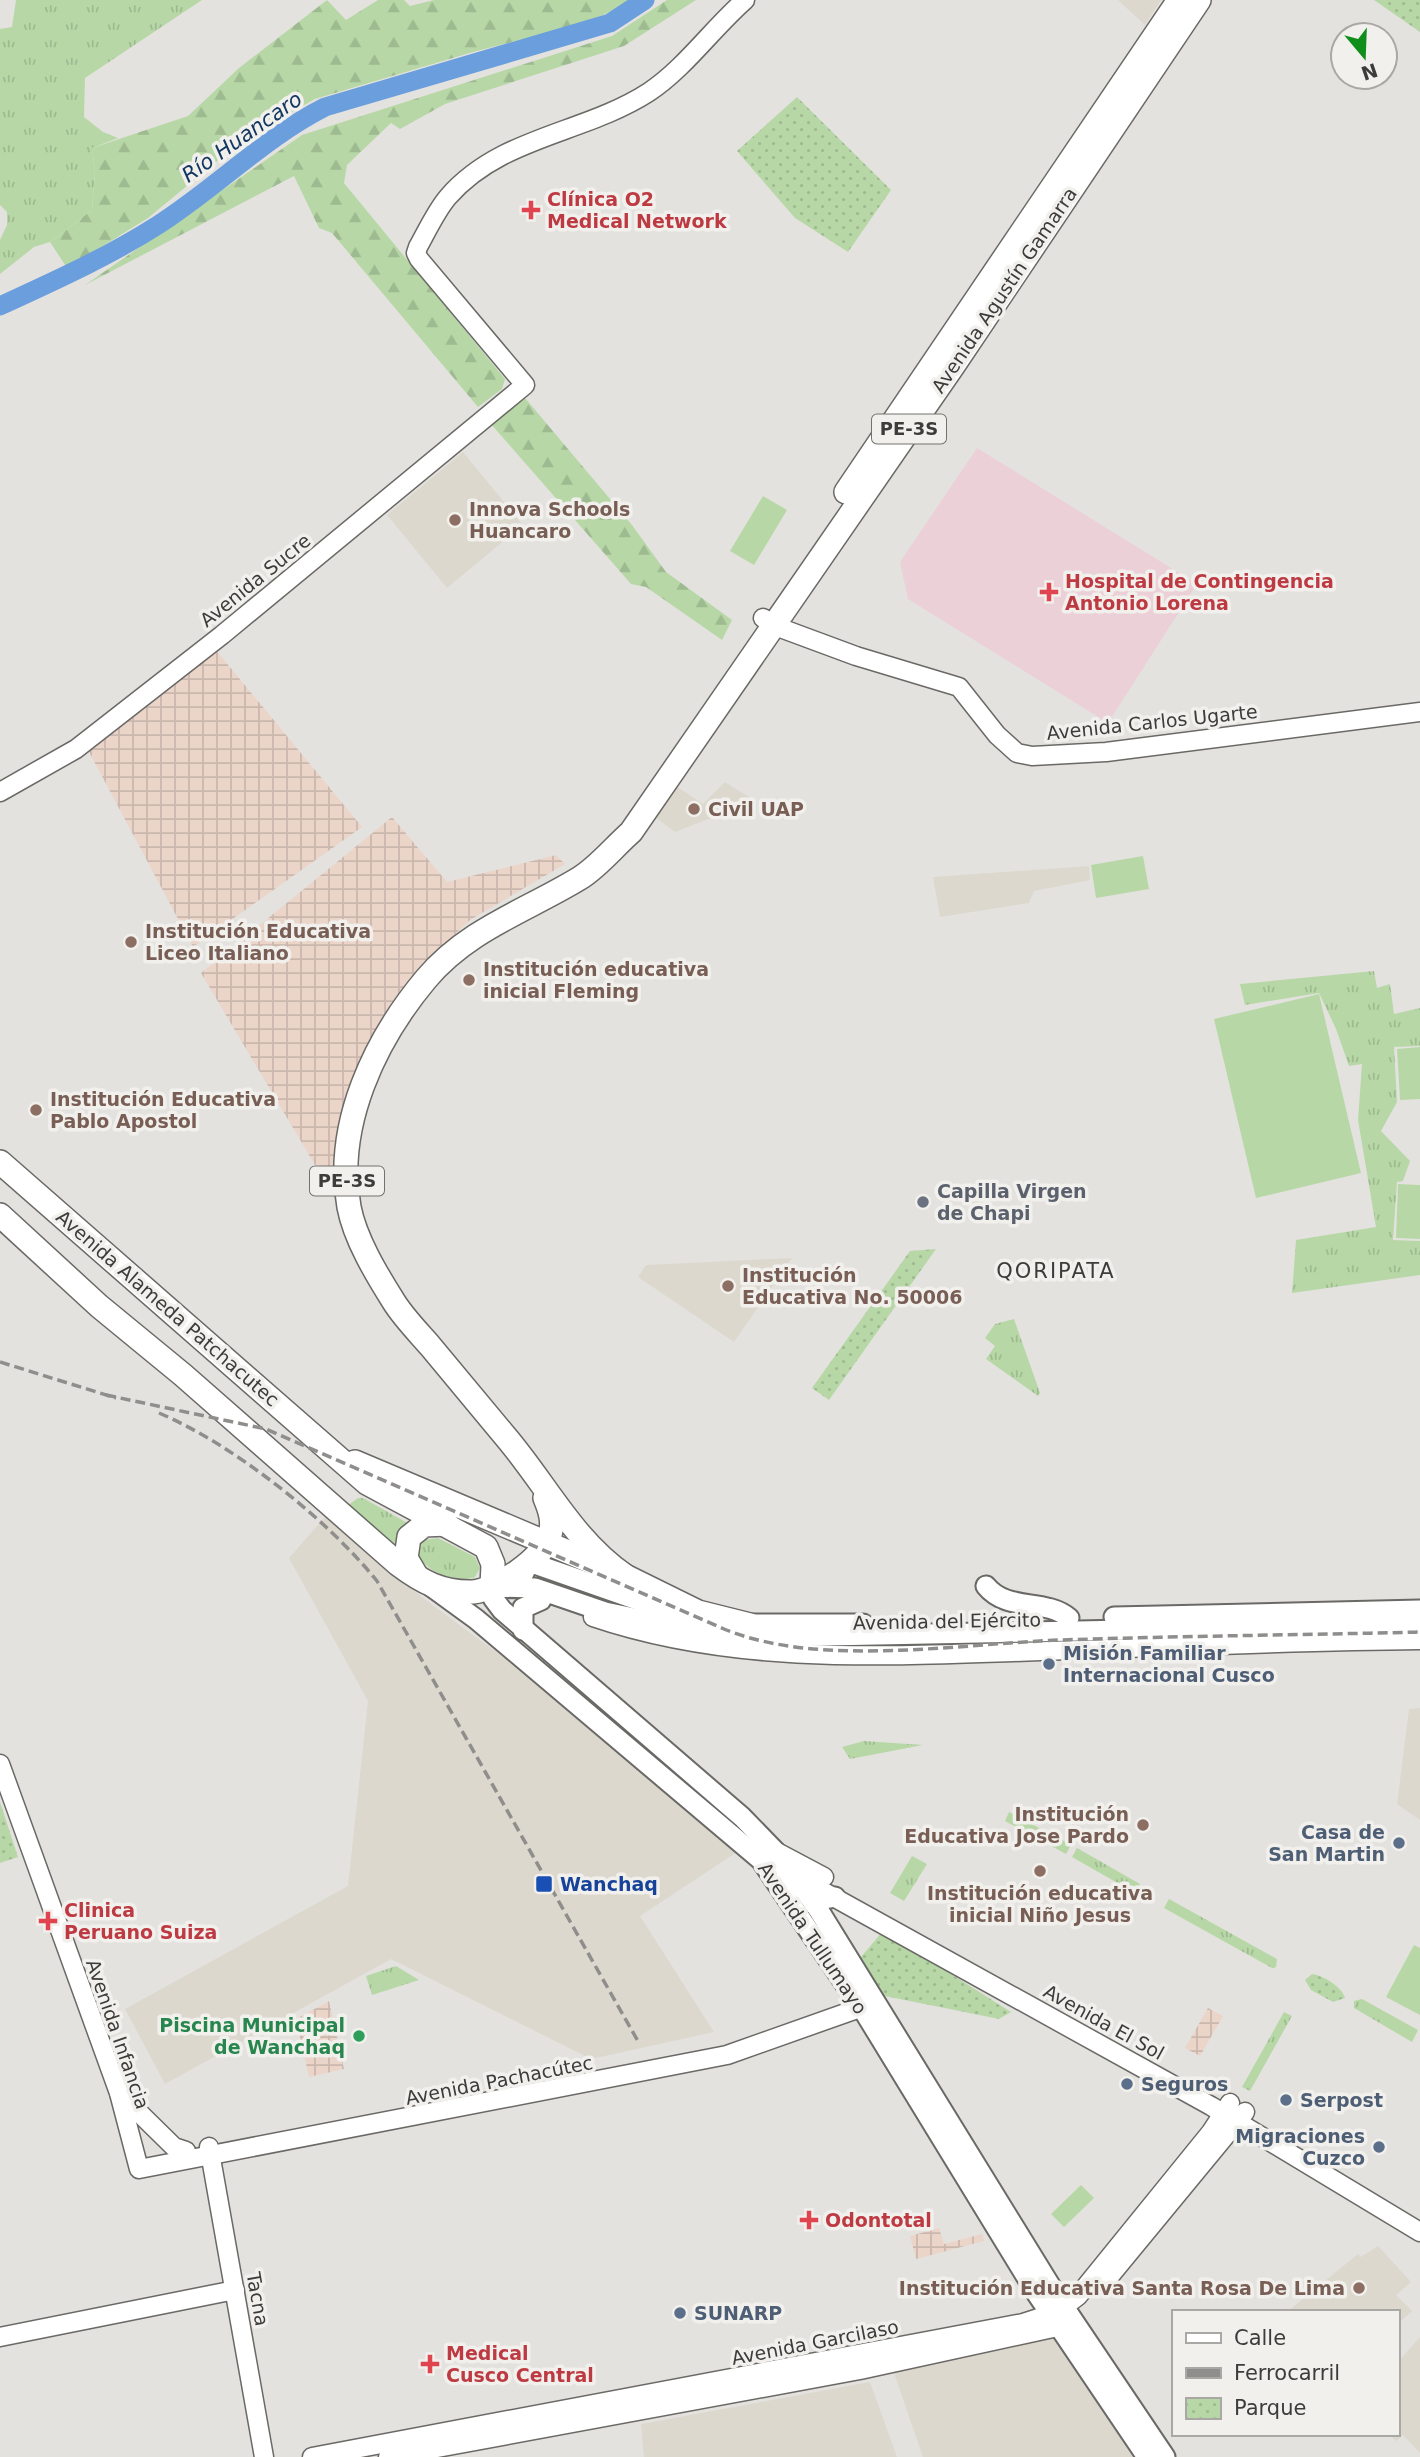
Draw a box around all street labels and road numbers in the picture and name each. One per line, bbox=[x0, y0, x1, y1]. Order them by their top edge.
street label: Avenida Agustín Gamarra bbox=[927, 183, 1081, 397]
road number: PE-3S bbox=[872, 414, 946, 444]
street label: Avenida Sucre bbox=[195, 529, 315, 631]
street label: Avenida Carlos Ugarte bbox=[1045, 700, 1259, 744]
road number: PE-3S bbox=[310, 1166, 384, 1196]
street label: Avenida Alameda Patchacutec bbox=[52, 1205, 284, 1411]
street label: Avenida del Ejército bbox=[853, 1608, 1041, 1634]
street label: Avenida Tullumayo bbox=[754, 1858, 872, 2018]
street label: Avenida Infancia bbox=[82, 1956, 154, 2112]
street label: Avenida El Sol bbox=[1040, 1980, 1168, 2064]
street label: Avenida Pachacútec bbox=[403, 2051, 595, 2109]
street label: Tacna bbox=[242, 2269, 274, 2328]
street label: Avenida Garcilaso bbox=[730, 2315, 900, 2369]

